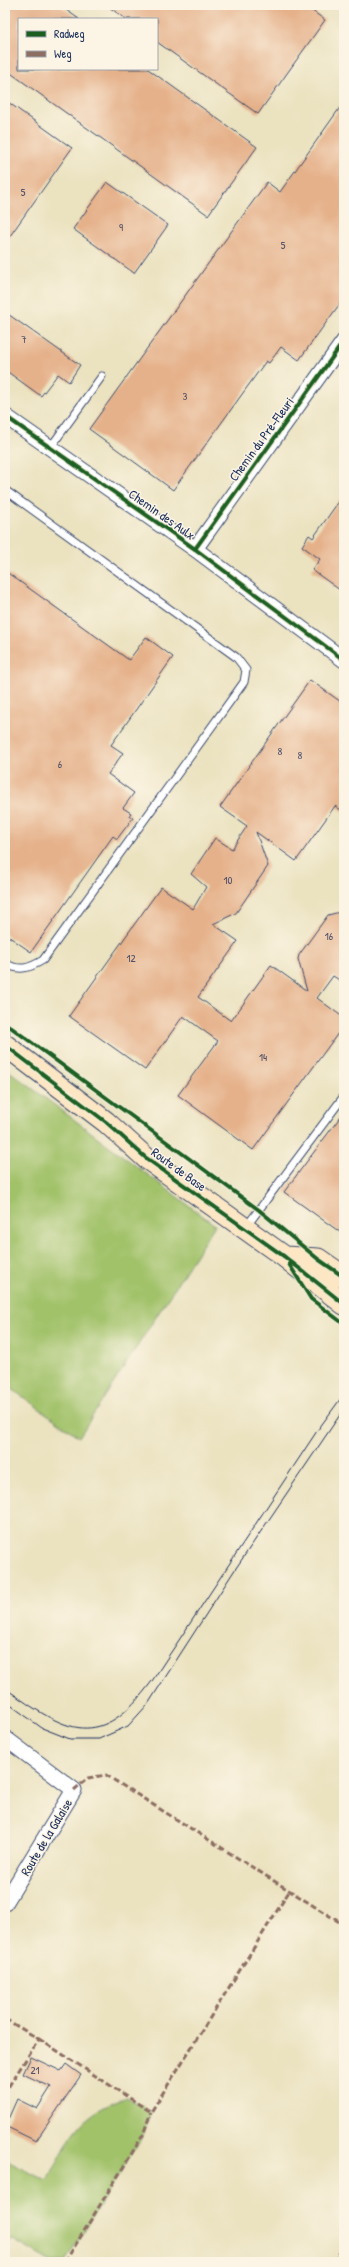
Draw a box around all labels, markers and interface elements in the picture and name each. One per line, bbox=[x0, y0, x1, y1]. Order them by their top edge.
legend bbox=[18, 18, 158, 70]
text: Radweg bbox=[54, 25, 85, 42]
text: Weg bbox=[54, 45, 72, 62]
house number: 5 bbox=[21, 185, 26, 199]
house number: 9 bbox=[119, 220, 123, 234]
house number: 5 bbox=[281, 238, 286, 252]
house number: 7 bbox=[21, 332, 27, 346]
house number: 3 bbox=[183, 389, 188, 403]
street label: Chemin du Pré-Fleuri bbox=[224, 393, 298, 485]
street label: Chemin des Aulx bbox=[125, 484, 199, 544]
house number: 8 bbox=[278, 744, 283, 758]
house number: 8 bbox=[298, 748, 303, 762]
house number: 6 bbox=[58, 757, 63, 771]
house number: 10 bbox=[224, 873, 233, 887]
house number: 16 bbox=[325, 929, 334, 943]
house number: 12 bbox=[126, 951, 136, 965]
house number: 14 bbox=[259, 1050, 267, 1064]
street label: Route de Base bbox=[148, 1143, 210, 1195]
street label: Route de la Galaise bbox=[16, 1795, 76, 1879]
house number: 21 bbox=[30, 2063, 40, 2077]

